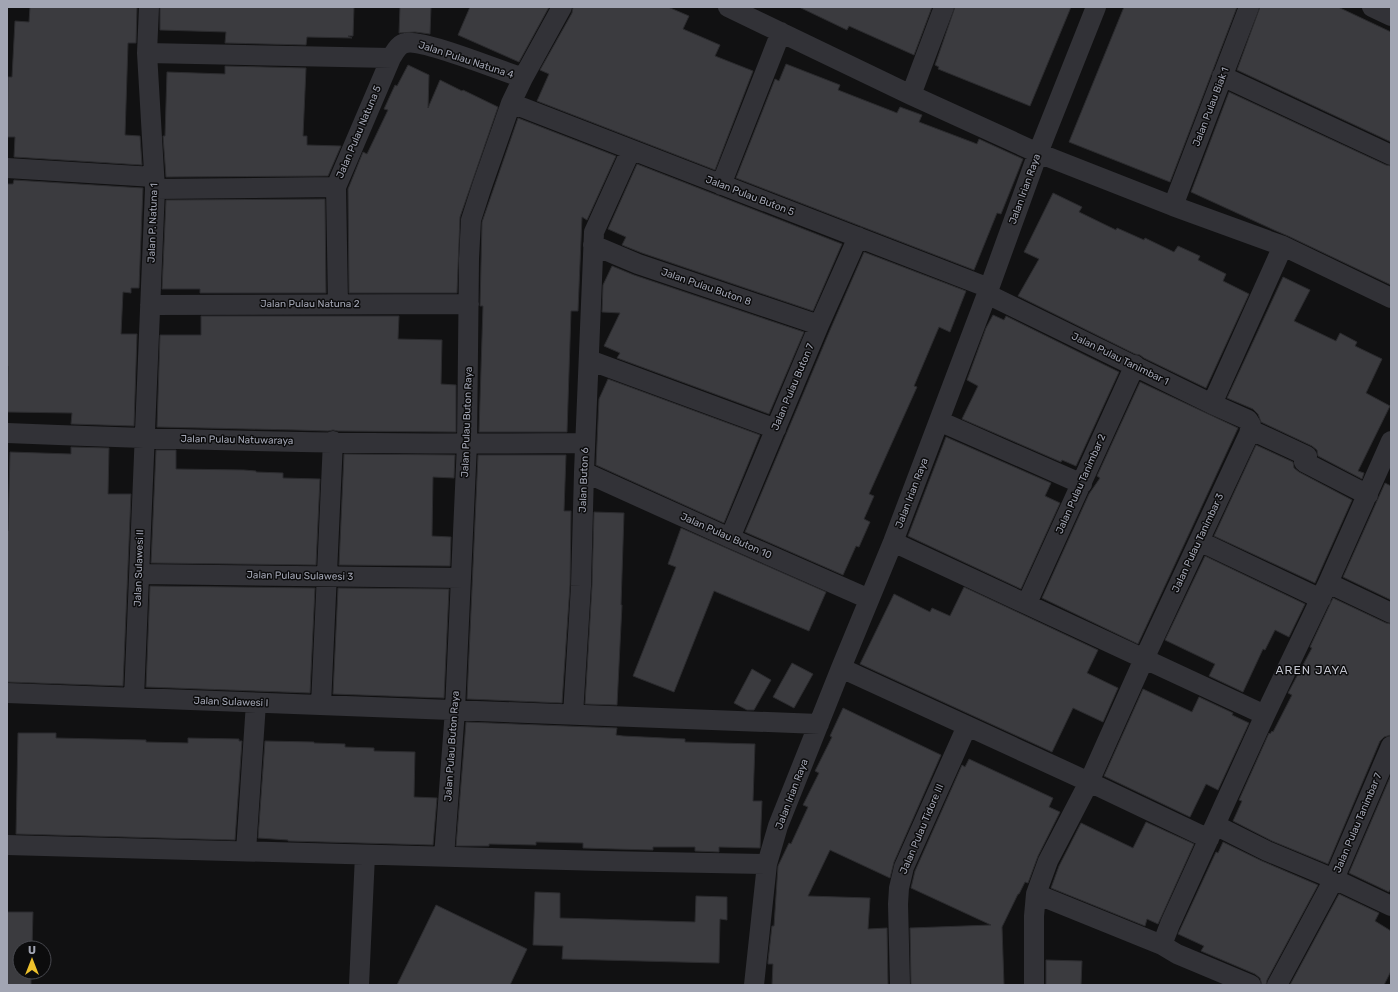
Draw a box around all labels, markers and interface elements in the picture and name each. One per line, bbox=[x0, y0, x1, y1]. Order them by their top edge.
street label: Jalan Pulau Natuna 4 bbox=[417, 39, 515, 81]
street label: Jalan Pulau Biak 1 bbox=[1190, 66, 1232, 148]
street label: Jalan Pulau Natuna 5 bbox=[334, 84, 384, 180]
street label: Jalan Irian Raya bbox=[1007, 152, 1043, 226]
street label: Jalan Pulau Buton 5 bbox=[704, 174, 796, 218]
street label: Jalan P. Natuna 1 bbox=[146, 183, 160, 263]
street label: Jalan Pulau Buton 8 bbox=[659, 266, 753, 308]
street label: Jalan Pulau Natuna 2 bbox=[260, 298, 360, 310]
street label: Jalan Pulau Tanimbar 1 bbox=[1070, 330, 1170, 388]
street label: Jalan Pulau Buton 7 bbox=[769, 342, 817, 432]
street label: Jalan Pulau Buton Raya bbox=[459, 366, 475, 478]
street label: Jalan Pulau Tanimbar 2 bbox=[1054, 432, 1108, 536]
street label: Jalan Pulau Natuwaraya bbox=[180, 433, 294, 447]
street label: Jalan Buton 6 bbox=[577, 447, 591, 513]
street label: Jalan Irian Raya bbox=[893, 456, 931, 530]
street label: Jalan Pulau Tanimbar 3 bbox=[1170, 491, 1226, 595]
street label: Jalan Pulau Buton 10 bbox=[679, 510, 773, 562]
street label: Jalan Sulawesi II bbox=[132, 529, 146, 607]
street label: Jalan Pulau Sulawesi 3 bbox=[247, 569, 353, 583]
district label: AREN JAYA bbox=[1275, 663, 1349, 677]
street label: Jalan Pulau Buton Raya bbox=[442, 690, 462, 802]
street label: Jalan Sulawesi I bbox=[193, 695, 269, 709]
street label: Jalan Irian Raya bbox=[773, 757, 811, 831]
street label: Jalan Pulau Tanimbar 7 bbox=[1332, 771, 1384, 875]
street label: Jalan Pulau Tidore III bbox=[898, 782, 946, 876]
north arrow bbox=[12, 940, 52, 980]
text: U bbox=[28, 944, 36, 957]

